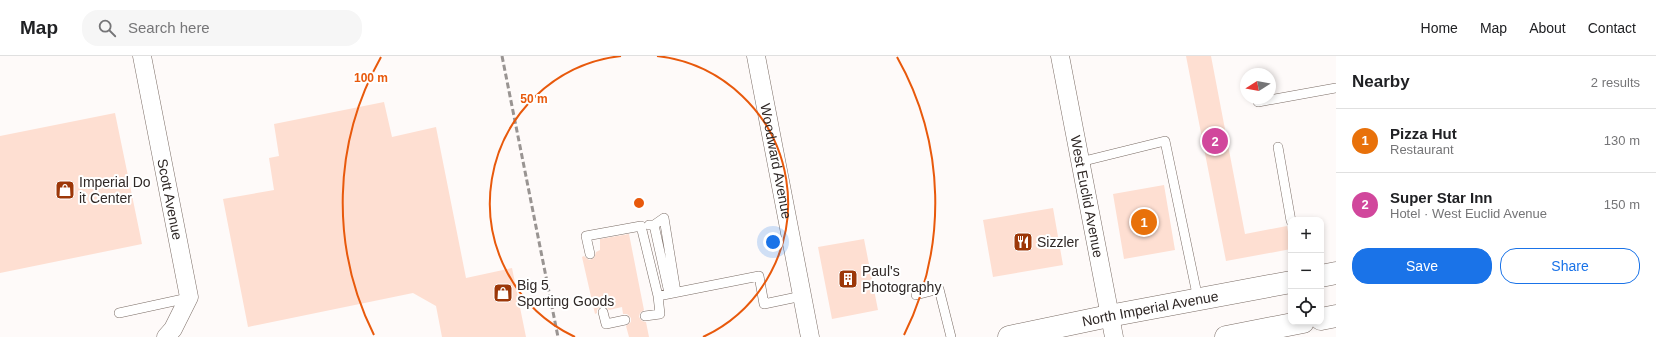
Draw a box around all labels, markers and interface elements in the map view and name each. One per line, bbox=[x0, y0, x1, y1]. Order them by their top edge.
search box bbox=[82, 10, 362, 46]
text: Map bbox=[20, 17, 58, 38]
icon: search bbox=[96, 17, 118, 39]
text: Search here bbox=[128, 19, 210, 36]
text: Home bbox=[1421, 20, 1458, 36]
text: Map bbox=[1480, 20, 1507, 36]
text: About bbox=[1529, 20, 1566, 36]
text: Contact bbox=[1588, 20, 1636, 36]
north arrow bbox=[1240, 68, 1276, 104]
text: 100 m bbox=[354, 71, 388, 85]
text: Nearby bbox=[1352, 72, 1410, 91]
text: 2 results bbox=[1591, 75, 1640, 90]
text: 50 m bbox=[520, 92, 548, 106]
street label: Woodward Avenue bbox=[757, 102, 795, 220]
text: Pizza Hut bbox=[1390, 125, 1457, 142]
pin: 2 bbox=[1202, 126, 1228, 156]
text: 1 bbox=[1361, 133, 1369, 148]
text: 130 m bbox=[1604, 133, 1640, 148]
street label: West Euclid Avenue bbox=[1067, 134, 1107, 259]
text: Restaurant bbox=[1390, 142, 1454, 157]
street label: Scott Avenue bbox=[154, 157, 186, 241]
place label: Imperial Do it Center bbox=[79, 174, 151, 206]
shop icon: Imperial Do it Center bbox=[54, 179, 76, 201]
text: Super Star Inn bbox=[1390, 189, 1493, 206]
centre of rings bbox=[632, 196, 646, 210]
text: 2 bbox=[1361, 197, 1369, 212]
text: 150 m bbox=[1604, 197, 1640, 212]
text: Hotel · West Euclid Avenue bbox=[1390, 206, 1547, 221]
pin: 1 bbox=[1131, 207, 1157, 237]
map controls bbox=[1288, 217, 1324, 325]
button: + bbox=[1288, 217, 1324, 253]
restaurant icon: Sizzler bbox=[1012, 231, 1034, 253]
your location bbox=[763, 232, 783, 252]
place label: Sizzler bbox=[1037, 234, 1079, 250]
button: Save bbox=[1352, 248, 1492, 284]
button: Share bbox=[1500, 248, 1640, 284]
button: − bbox=[1288, 253, 1324, 289]
place label: Paul's Photography bbox=[862, 263, 941, 295]
building icon: Paul's Photography bbox=[837, 268, 859, 290]
place label: Big 5 Sporting Goods bbox=[517, 277, 614, 309]
shop icon: Big 5 Sporting Goods bbox=[492, 282, 514, 304]
street label: North Imperial Avenue bbox=[1081, 288, 1220, 329]
button: locate bbox=[1288, 289, 1324, 325]

